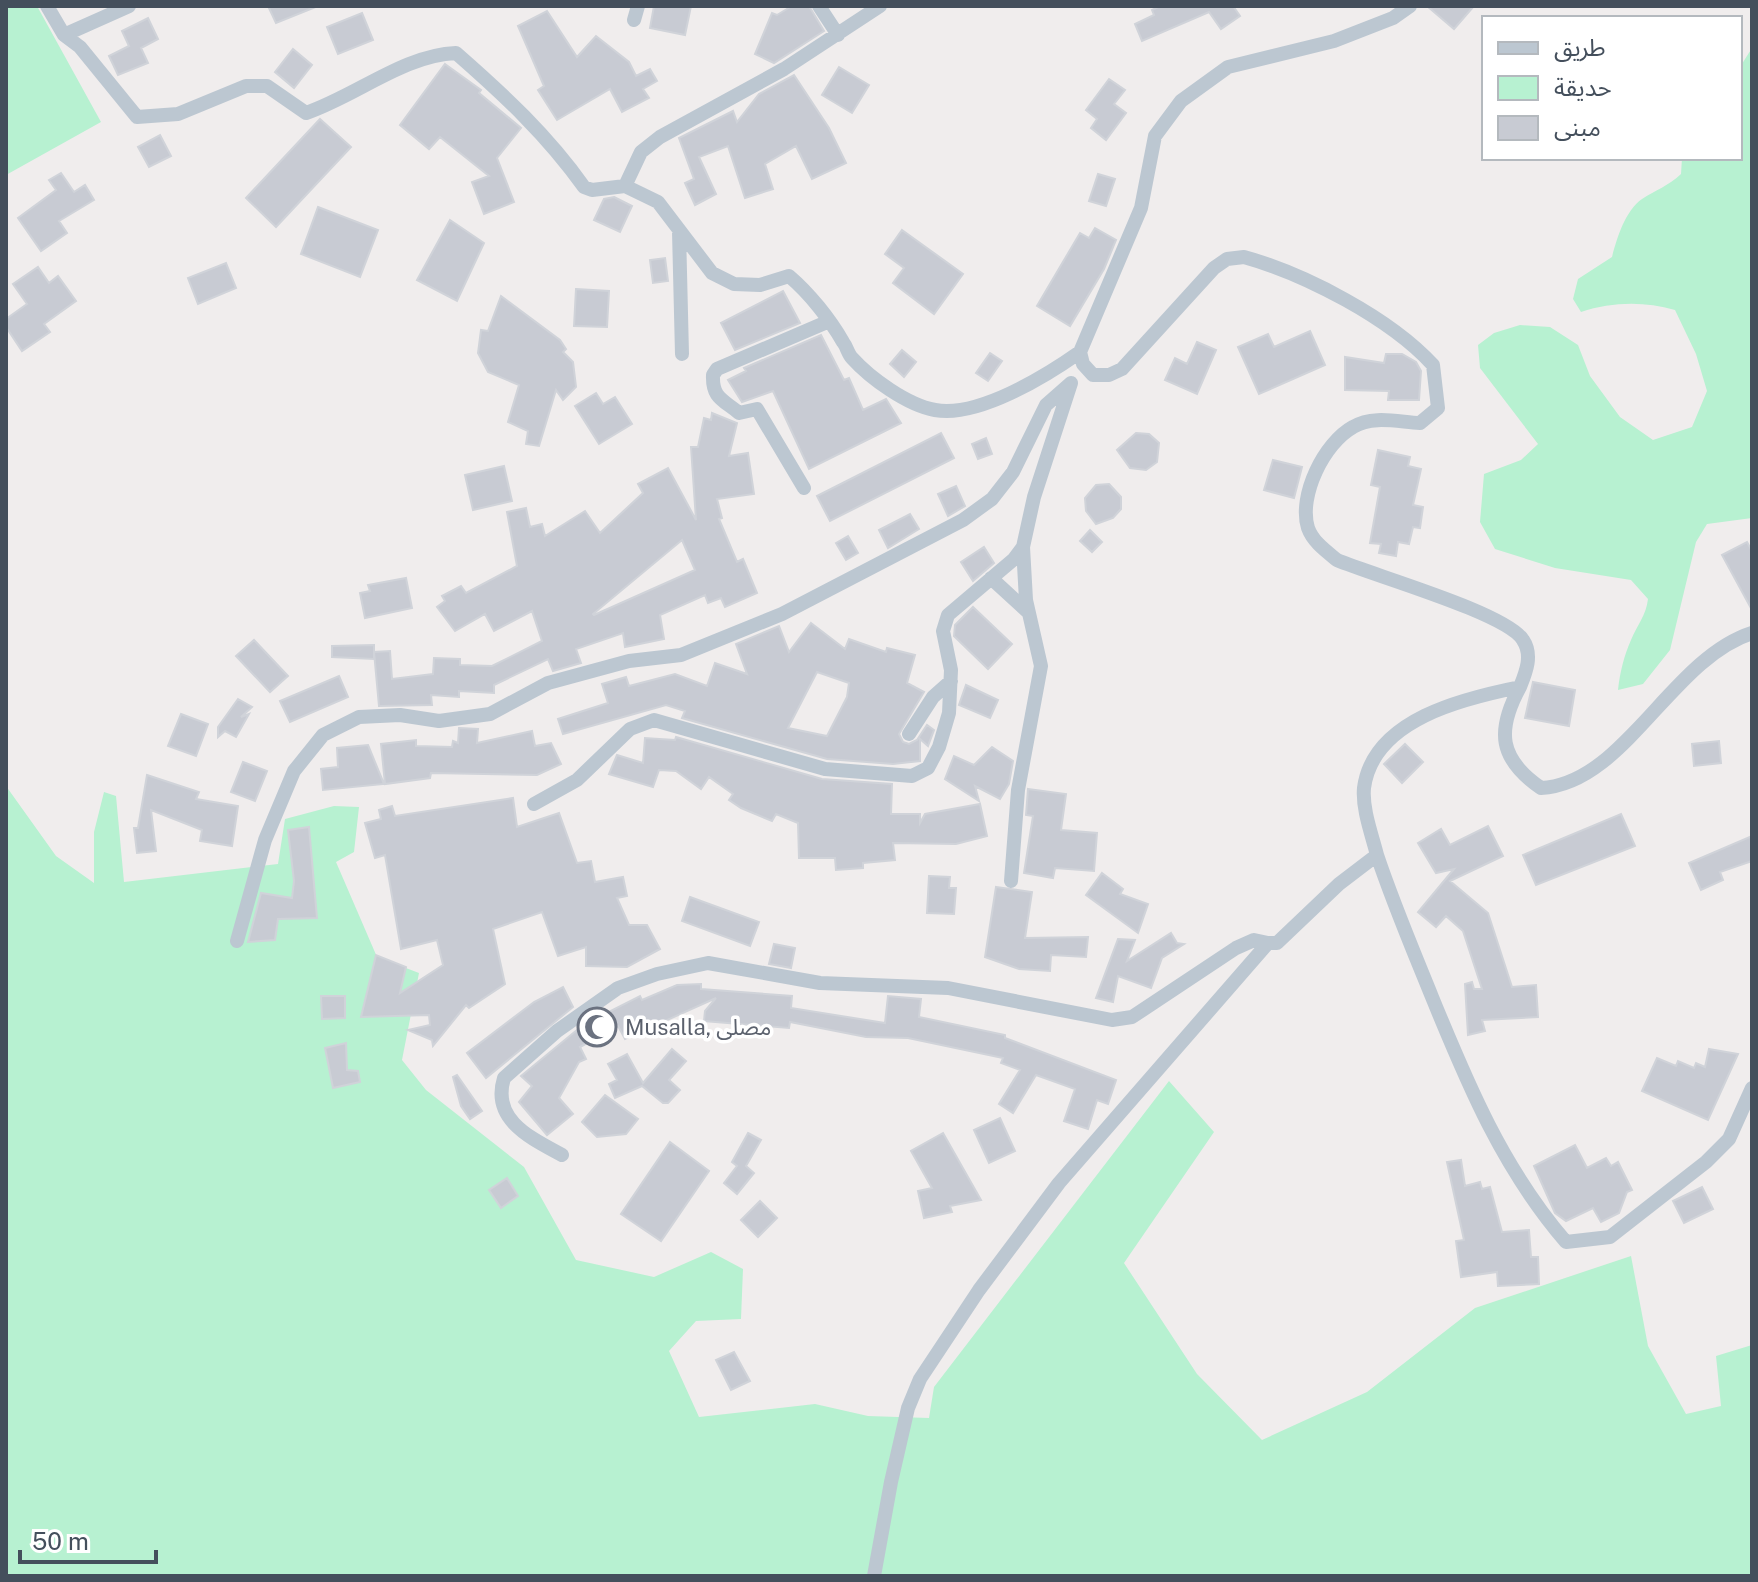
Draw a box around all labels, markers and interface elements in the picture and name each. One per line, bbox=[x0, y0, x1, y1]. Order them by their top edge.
legend bbox=[1482, 16, 1742, 160]
text: طريق bbox=[1554, 33, 1606, 63]
text: حديقة bbox=[1554, 73, 1612, 101]
text: مبنى bbox=[1554, 113, 1601, 141]
mosque icon: Musalla, مصلى bbox=[576, 1006, 618, 1048]
place label: Musalla, مصلى bbox=[625, 1014, 771, 1040]
scale bar bbox=[20, 1514, 156, 1564]
text: 50 m bbox=[32, 1527, 89, 1555]

